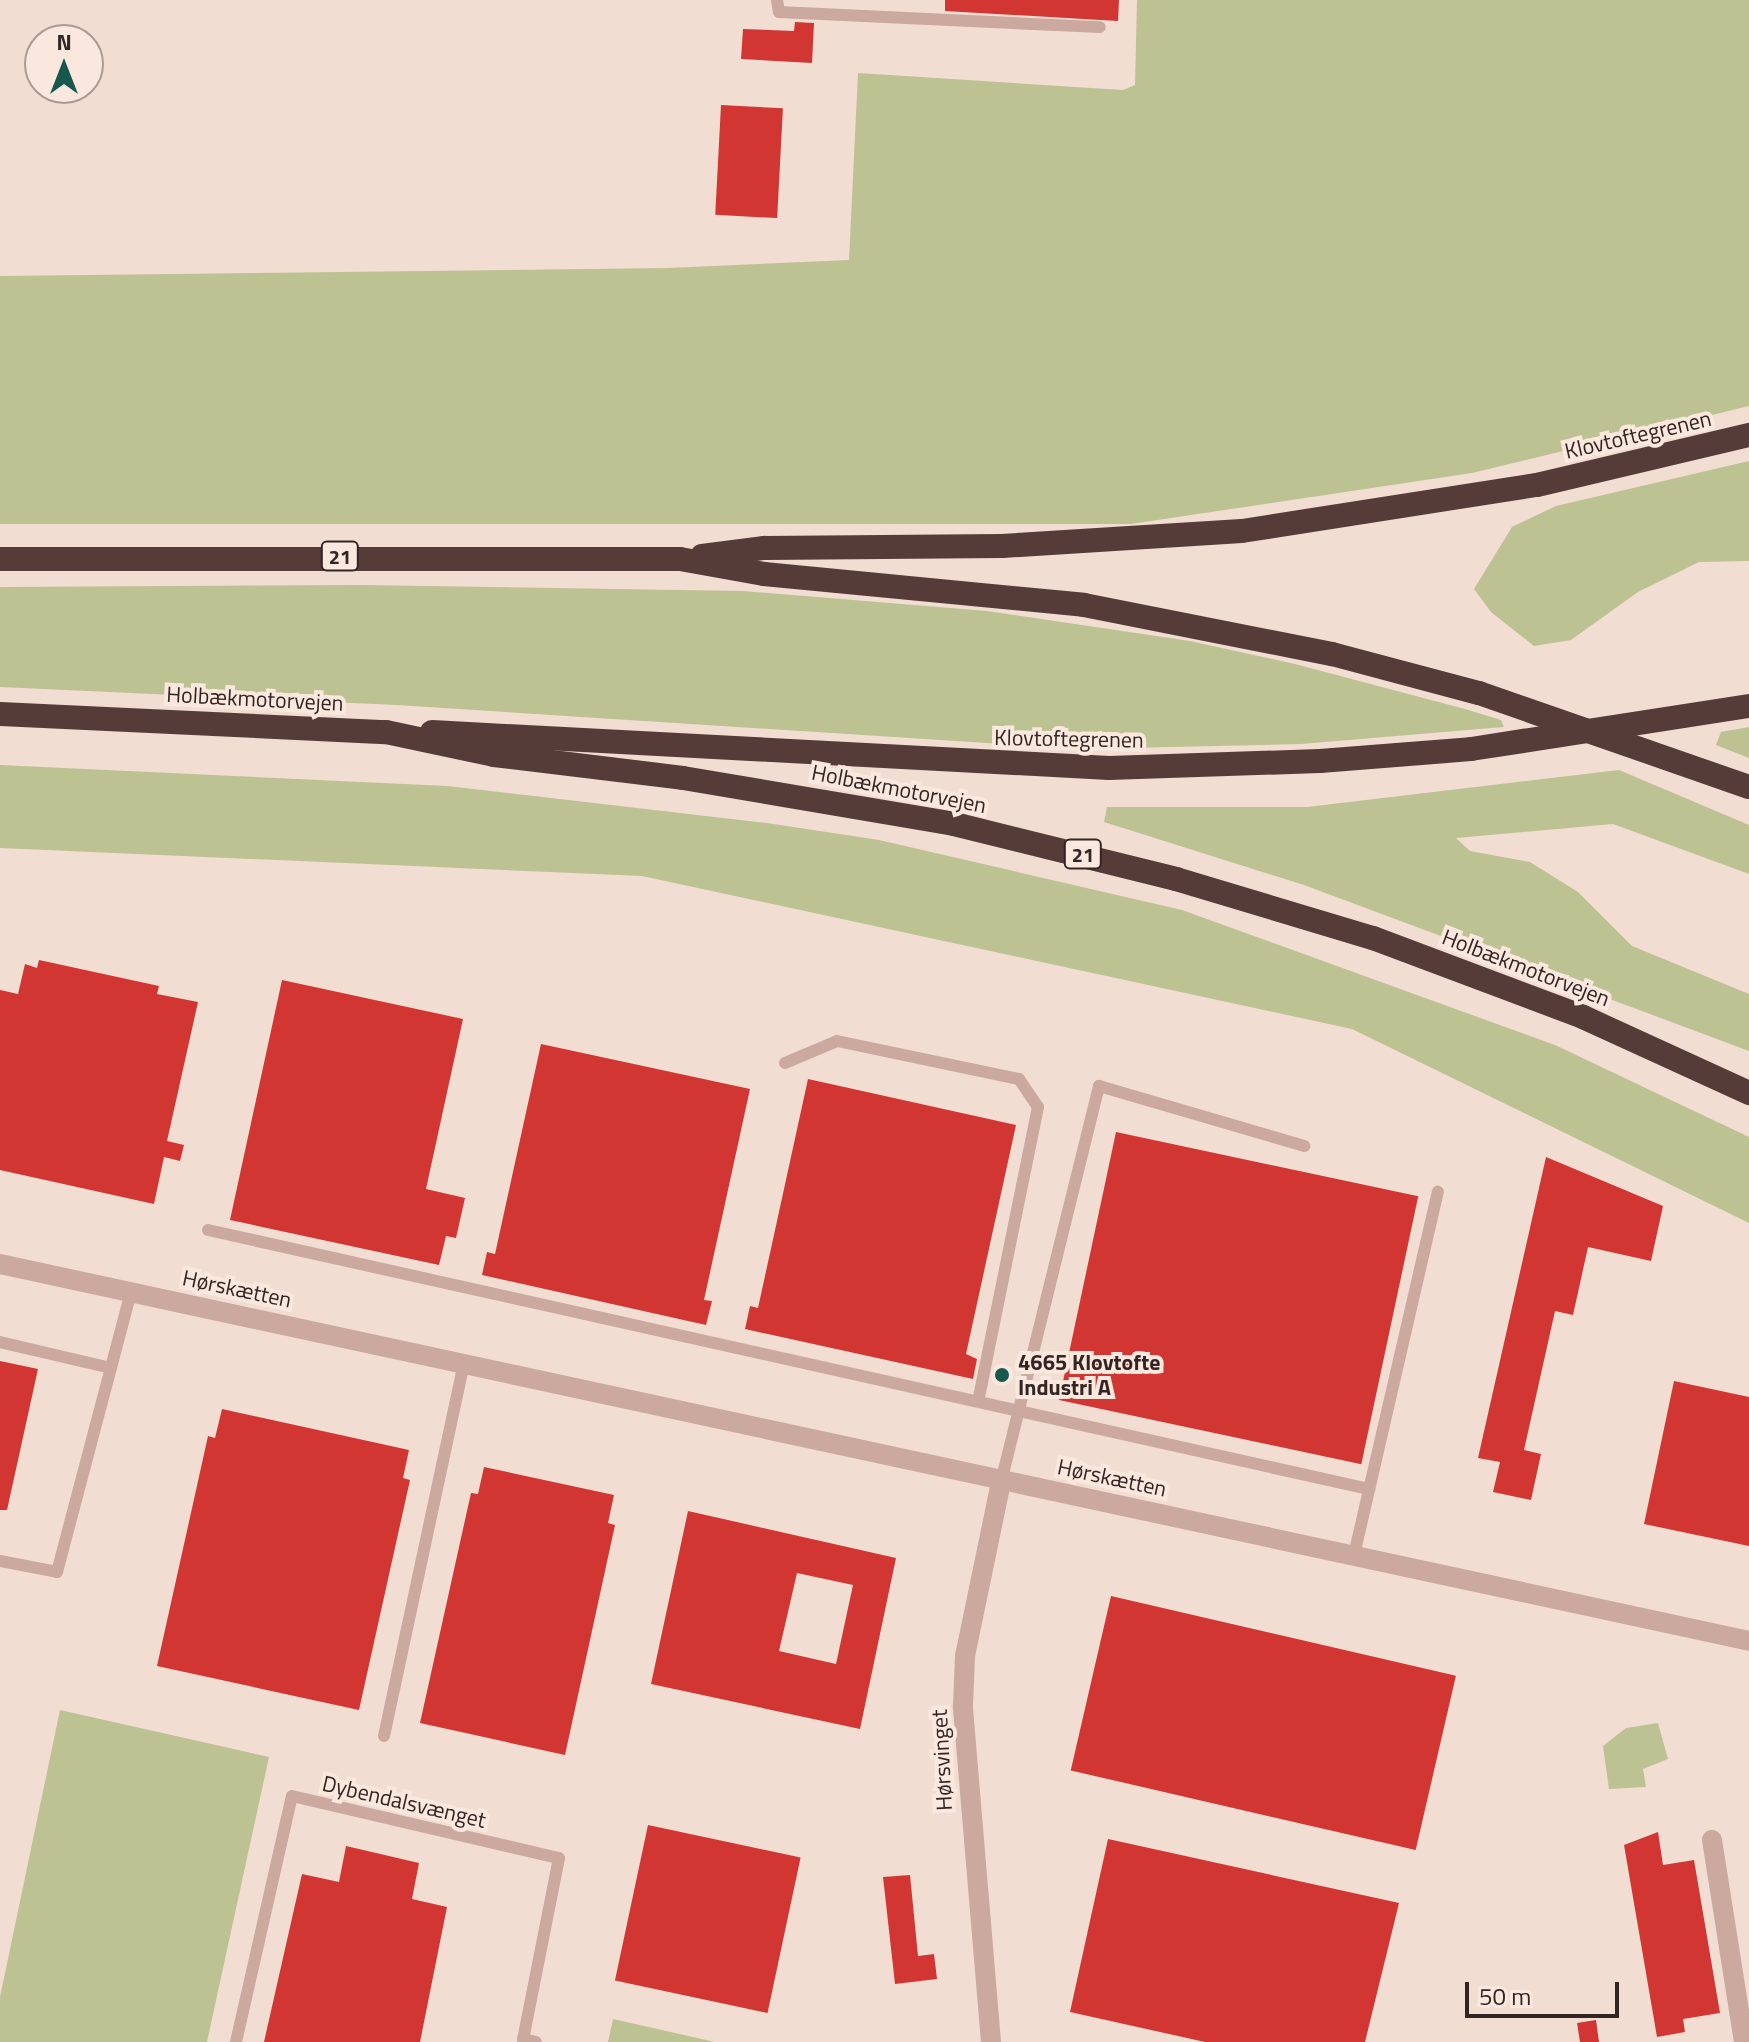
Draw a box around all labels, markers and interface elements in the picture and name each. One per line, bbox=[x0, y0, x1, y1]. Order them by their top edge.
north arrow bbox=[24, 24, 104, 104]
text: N bbox=[56, 25, 72, 59]
street label: Klovtoftegrenen bbox=[1562, 405, 1714, 465]
road number: 21 bbox=[320, 540, 360, 572]
street label: Holbækmotorvejen bbox=[166, 681, 344, 717]
street label: Klovtoftegrenen bbox=[994, 724, 1144, 754]
street label: Holbækmotorvejen bbox=[809, 759, 989, 819]
road number: 21 bbox=[1063, 838, 1103, 870]
street label: Holbækmotorvejen bbox=[1438, 924, 1614, 1012]
street label: Hørskætten bbox=[180, 1265, 294, 1313]
place label: 4665 Klovtofte Industri A bbox=[1018, 1349, 1160, 1400]
marker: 4665 Klovtofte Industri A bbox=[993, 1366, 1011, 1384]
street label: Hørskætten bbox=[1055, 1454, 1169, 1502]
street label: Hørsvinget bbox=[926, 1709, 958, 1811]
street label: Dybendalsvænget bbox=[320, 1770, 488, 1834]
scale bar bbox=[1469, 1966, 1623, 2016]
text: 50 m bbox=[1479, 1978, 1531, 2014]

